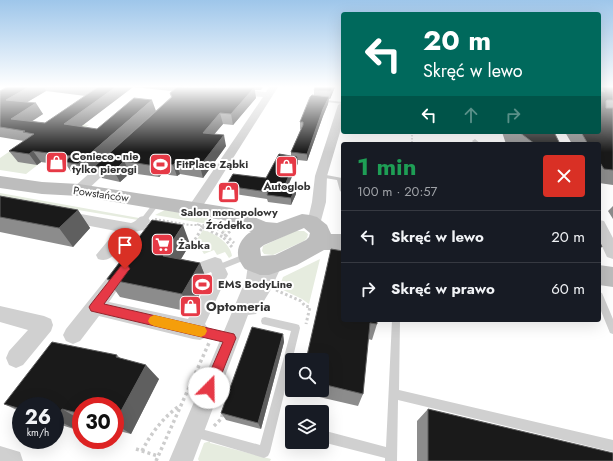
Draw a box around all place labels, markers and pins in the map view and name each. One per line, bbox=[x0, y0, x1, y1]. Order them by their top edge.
place label: Conieco - nie tylko pierogi bbox=[72, 148, 139, 177]
shop icon: Conieco - nie tylko pierogi bbox=[43, 149, 69, 175]
sports icon: FitPlace Ząbki bbox=[147, 151, 173, 177]
shop icon: Autoglob bbox=[274, 153, 300, 179]
place label: FitPlace Ząbki bbox=[176, 156, 248, 172]
place label: Autoglob bbox=[262, 178, 311, 194]
shop icon: Salon monopolowy Źródełko bbox=[216, 179, 242, 205]
place label: Salon monopolowy Źródełko bbox=[180, 204, 278, 233]
pin bbox=[108, 228, 142, 269]
supermarket icon: Żabka bbox=[150, 232, 176, 258]
place label: Żabka bbox=[178, 237, 210, 253]
sports icon: EMS BodyLine bbox=[190, 271, 216, 297]
place label: EMS BodyLine bbox=[218, 276, 292, 292]
shop icon: Optomeria bbox=[178, 293, 204, 319]
place label: Optomeria bbox=[206, 297, 271, 316]

